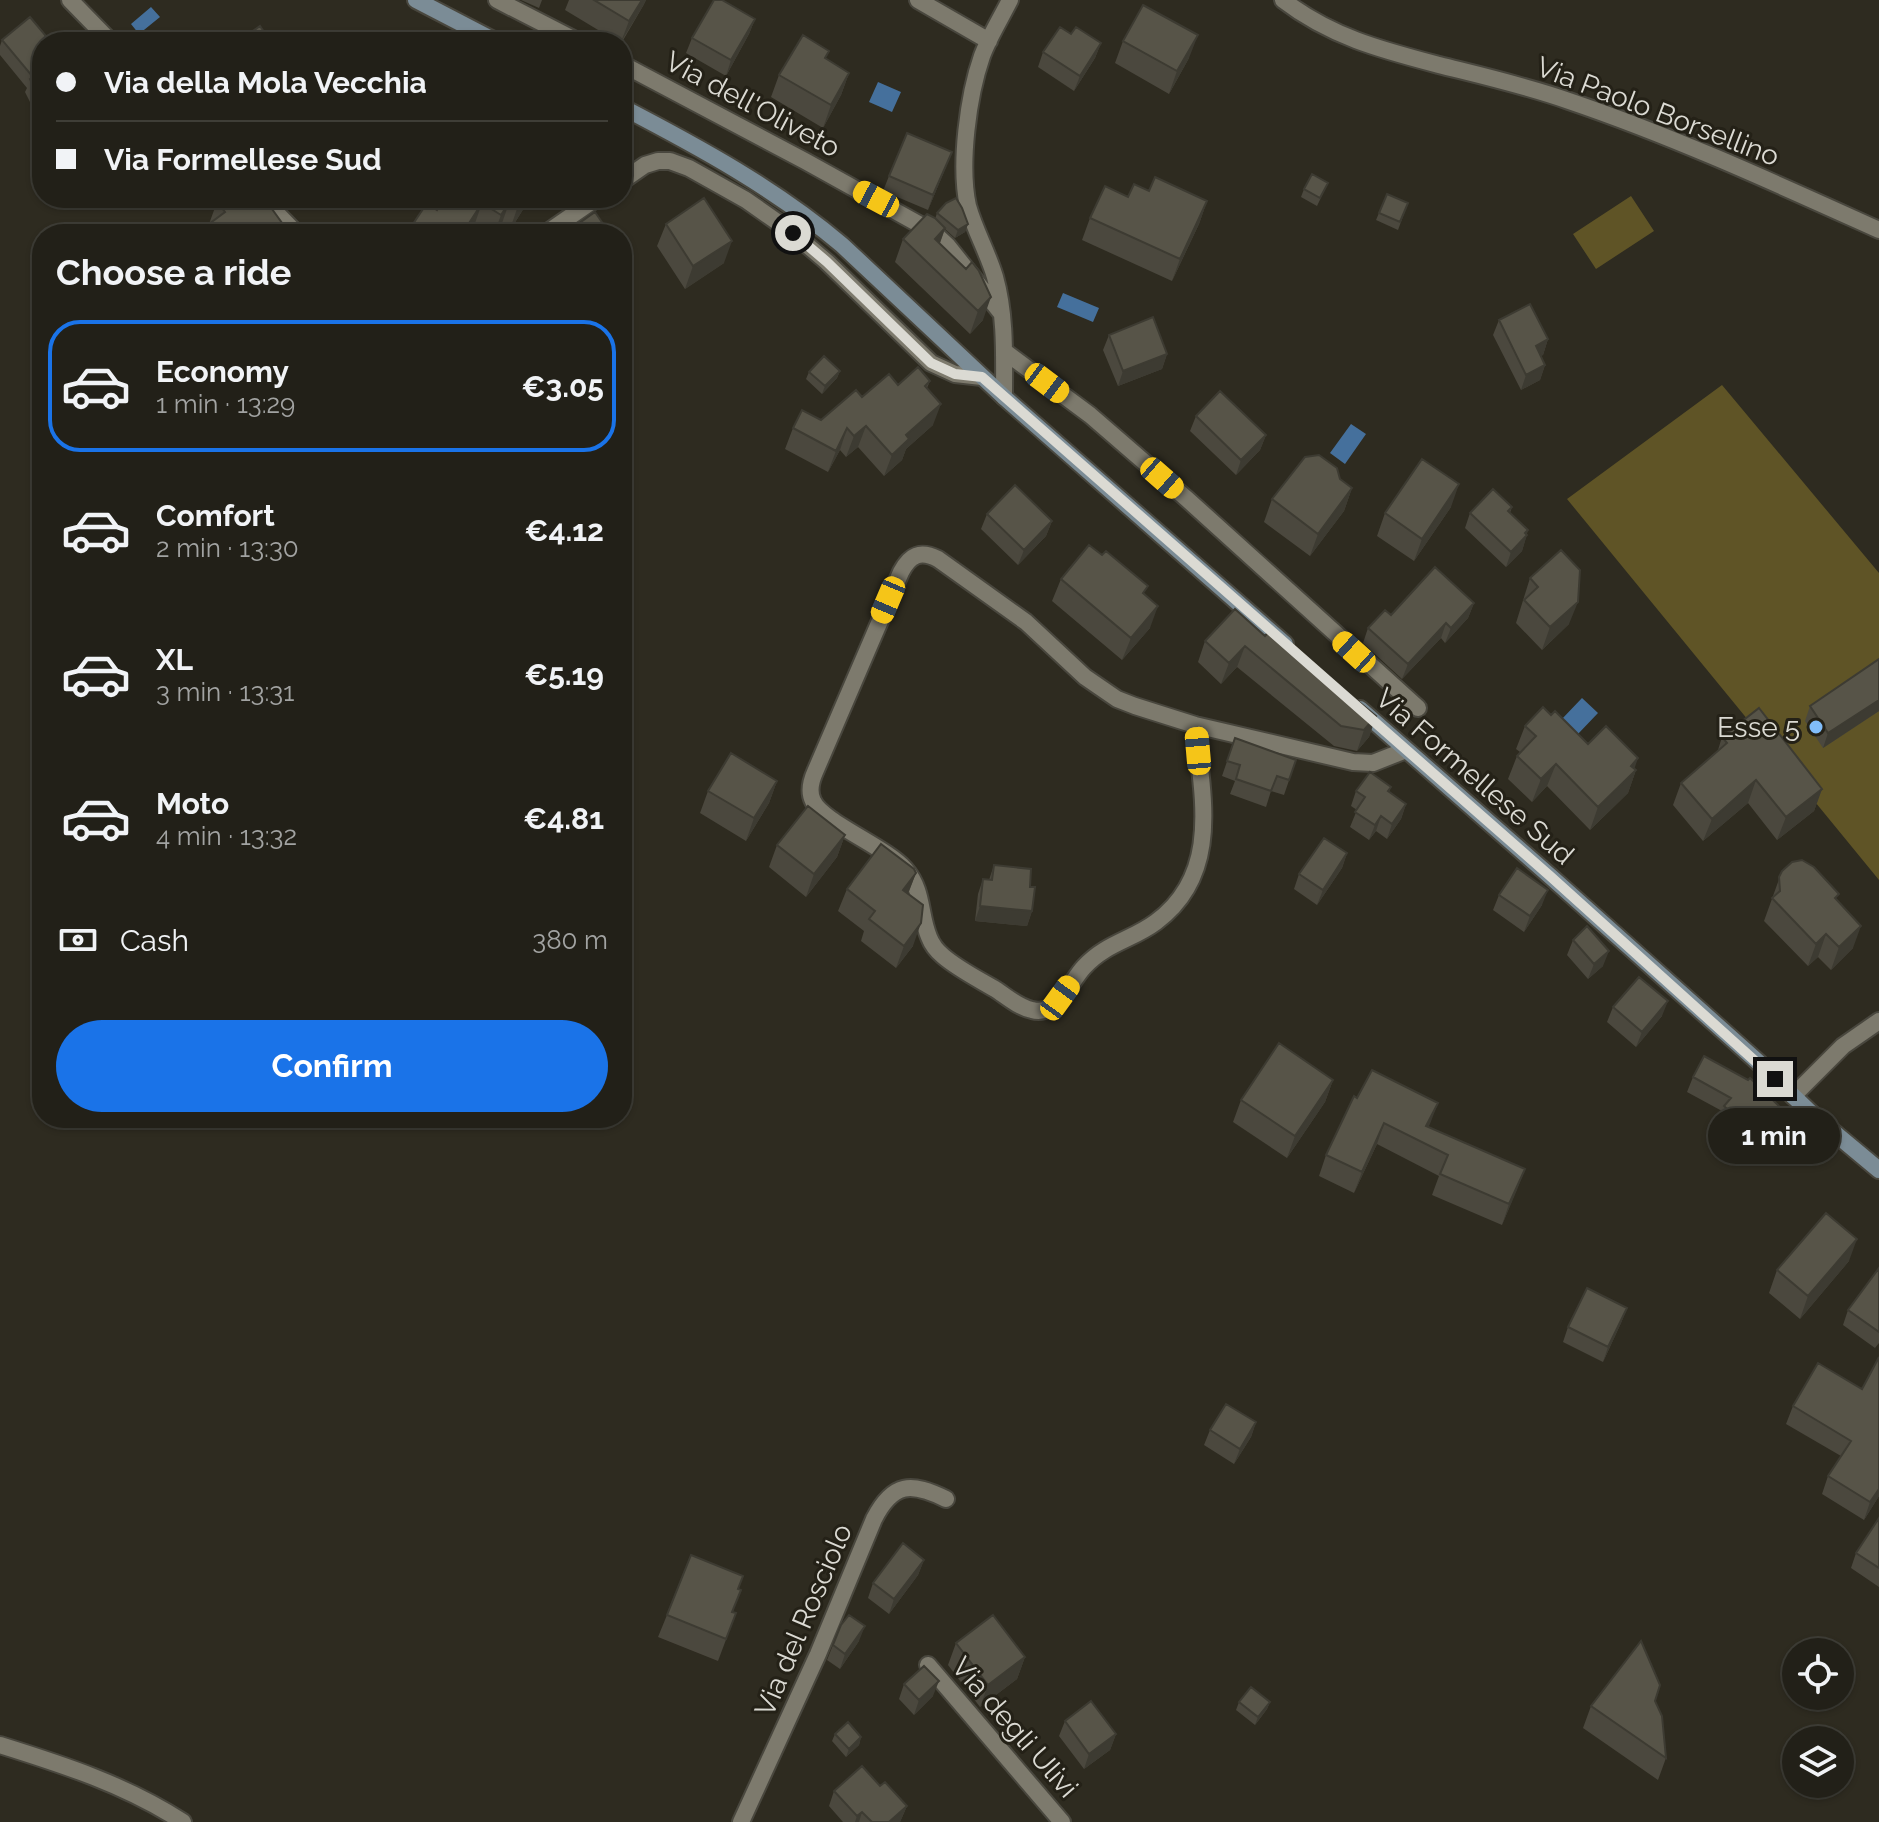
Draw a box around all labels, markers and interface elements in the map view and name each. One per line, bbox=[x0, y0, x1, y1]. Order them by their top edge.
street label: Via dell'Oliveto bbox=[660, 45, 846, 164]
street label: Via Paolo Borsellino bbox=[1532, 50, 1784, 173]
text: Via della Mola Vecchia bbox=[104, 65, 427, 100]
text: Via Formellese Sud bbox=[104, 142, 382, 177]
car bbox=[849, 177, 903, 221]
route start bbox=[775, 215, 811, 251]
text: Choose a ride bbox=[56, 251, 291, 293]
icon: car bbox=[60, 350, 132, 422]
text: Economy bbox=[156, 354, 289, 389]
car bbox=[1021, 359, 1073, 407]
text: €3.05 bbox=[522, 369, 604, 404]
text: 1 min · 13:29 bbox=[156, 389, 295, 419]
car bbox=[1136, 453, 1188, 503]
icon: car bbox=[60, 494, 132, 566]
text: Comfort bbox=[156, 498, 275, 533]
text: €4.12 bbox=[524, 513, 604, 548]
text: 2 min · 13:30 bbox=[156, 533, 299, 563]
car bbox=[868, 573, 908, 627]
car bbox=[1328, 627, 1380, 677]
icon: car bbox=[60, 638, 132, 710]
text: XL bbox=[156, 642, 193, 677]
text: €5.19 bbox=[524, 657, 604, 692]
text: 3 min · 13:31 bbox=[156, 677, 294, 707]
street label: Via Formellese Sud bbox=[1369, 681, 1580, 871]
place label: Esse 5 bbox=[1717, 711, 1800, 744]
marker: Esse 5 bbox=[1807, 718, 1825, 736]
car bbox=[1184, 726, 1212, 776]
icon: car bbox=[60, 782, 132, 854]
text: Moto bbox=[156, 786, 229, 821]
text: €4.81 bbox=[523, 801, 604, 836]
text: 4 min · 13:32 bbox=[156, 821, 297, 851]
icon: cash bbox=[56, 918, 100, 962]
text: Cash bbox=[120, 923, 189, 958]
text: 380 m bbox=[532, 925, 608, 955]
car bbox=[1036, 972, 1084, 1024]
button: Confirm bbox=[56, 1020, 608, 1112]
route end bbox=[1757, 1061, 1793, 1097]
callout: 1 min bbox=[1709, 1107, 1841, 1163]
text: 1 min bbox=[1741, 1121, 1807, 1151]
street label: Via del Rosciolo bbox=[748, 1519, 859, 1721]
map controls bbox=[1782, 1638, 1854, 1798]
button: locate bbox=[1782, 1638, 1854, 1710]
street label: Via degli Ulivi bbox=[945, 1650, 1085, 1804]
button: layers bbox=[1782, 1726, 1854, 1798]

